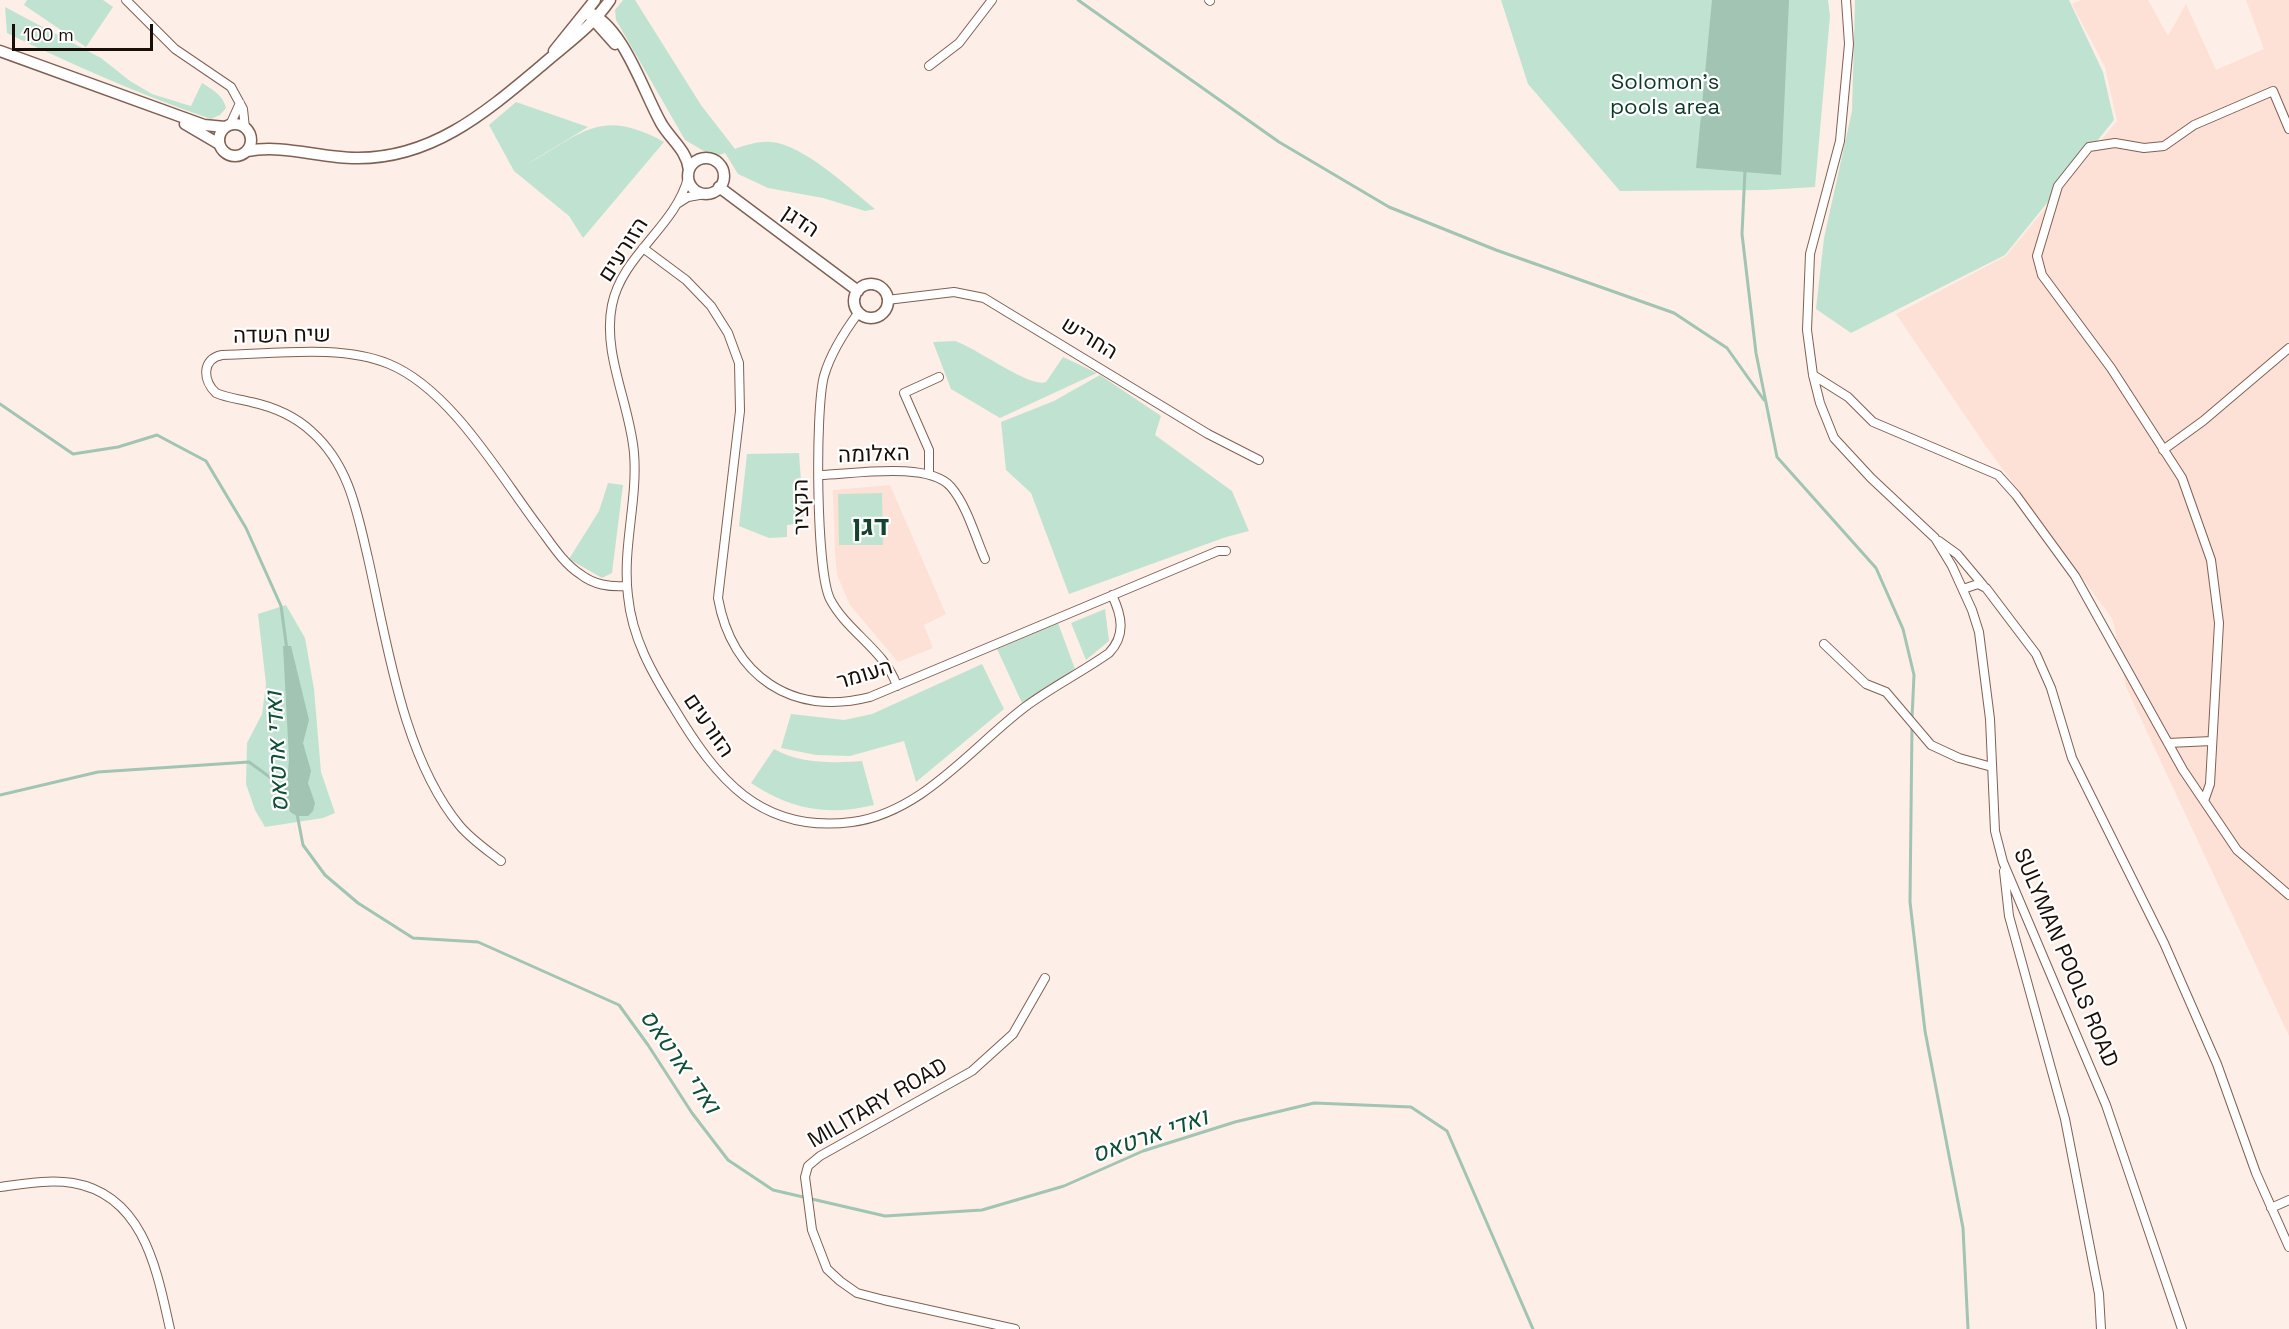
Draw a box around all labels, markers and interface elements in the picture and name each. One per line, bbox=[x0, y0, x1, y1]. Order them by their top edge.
scale bar bbox=[15, 12, 156, 50]
text: 100 m bbox=[23, 23, 74, 46]
park label: Solomon's pools area bbox=[1610, 70, 1720, 122]
street label: הדגן bbox=[776, 200, 824, 244]
street label: הזורעים bbox=[594, 213, 654, 287]
street label: החריש bbox=[1056, 312, 1122, 366]
street label: שיח השדה bbox=[233, 322, 331, 350]
street label: האלומה bbox=[838, 441, 910, 469]
street label: הקציר bbox=[788, 479, 816, 535]
district label: דגן bbox=[853, 510, 889, 544]
street label: העומר bbox=[834, 654, 896, 696]
street label: הזורעים bbox=[677, 689, 739, 763]
water label: ואדי ארטאס bbox=[260, 691, 296, 813]
street label: SULYMAN POOLS ROAD bbox=[2007, 845, 2123, 1071]
water label: ואדי ארטאס bbox=[632, 1004, 726, 1120]
street label: MILITARY ROAD bbox=[804, 1053, 952, 1155]
water label: ואדי ארטאס bbox=[1088, 1104, 1212, 1170]

